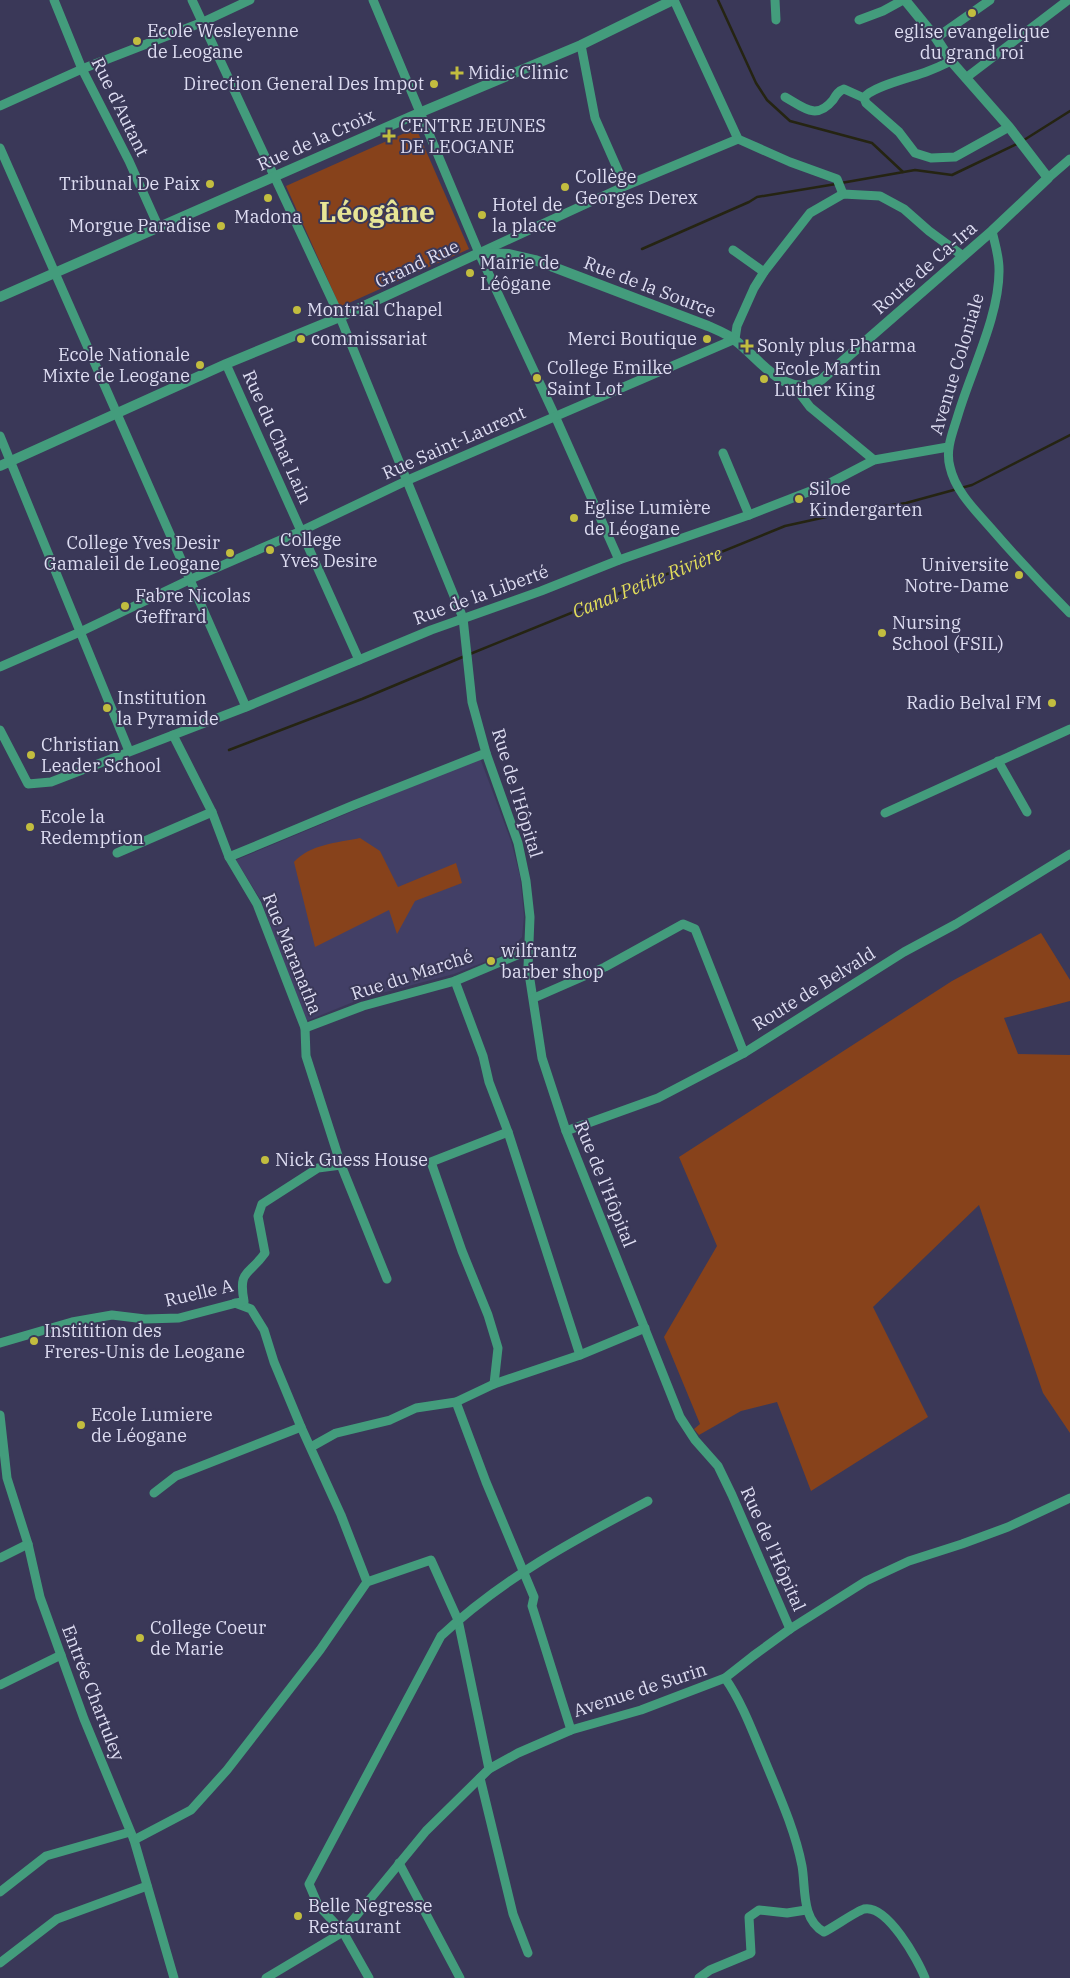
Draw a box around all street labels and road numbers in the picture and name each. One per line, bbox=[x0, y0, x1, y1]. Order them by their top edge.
street label: Rue d'Autant bbox=[86, 53, 154, 160]
street label: Rue de la Croix bbox=[253, 103, 378, 176]
street label: Route de Ca-Ira bbox=[868, 216, 982, 319]
street label: Grand Rue bbox=[371, 234, 463, 293]
street label: Rue de la Source bbox=[581, 251, 720, 322]
street label: Avenue Coloniale bbox=[924, 290, 989, 437]
street label: Rue du Chat Lain bbox=[238, 366, 317, 507]
street label: Rue Saint-Laurent bbox=[378, 401, 529, 485]
street label: Rue de la Liberté bbox=[410, 559, 552, 630]
street label: Rue de l'Hôpital bbox=[487, 725, 548, 860]
street label: Rue Maranatha bbox=[258, 890, 327, 1018]
street label: Route de Belvald bbox=[748, 942, 880, 1036]
street label: Rue du Marché bbox=[348, 944, 476, 1005]
street label: Rue de l'Hôpital bbox=[570, 1117, 641, 1250]
street label: Ruelle A bbox=[162, 1273, 236, 1312]
street label: Rue de l'Hôpital bbox=[736, 1483, 811, 1615]
street label: Entrée Chartuley bbox=[57, 1622, 130, 1764]
street label: Avenue de Surin bbox=[570, 1657, 710, 1722]

